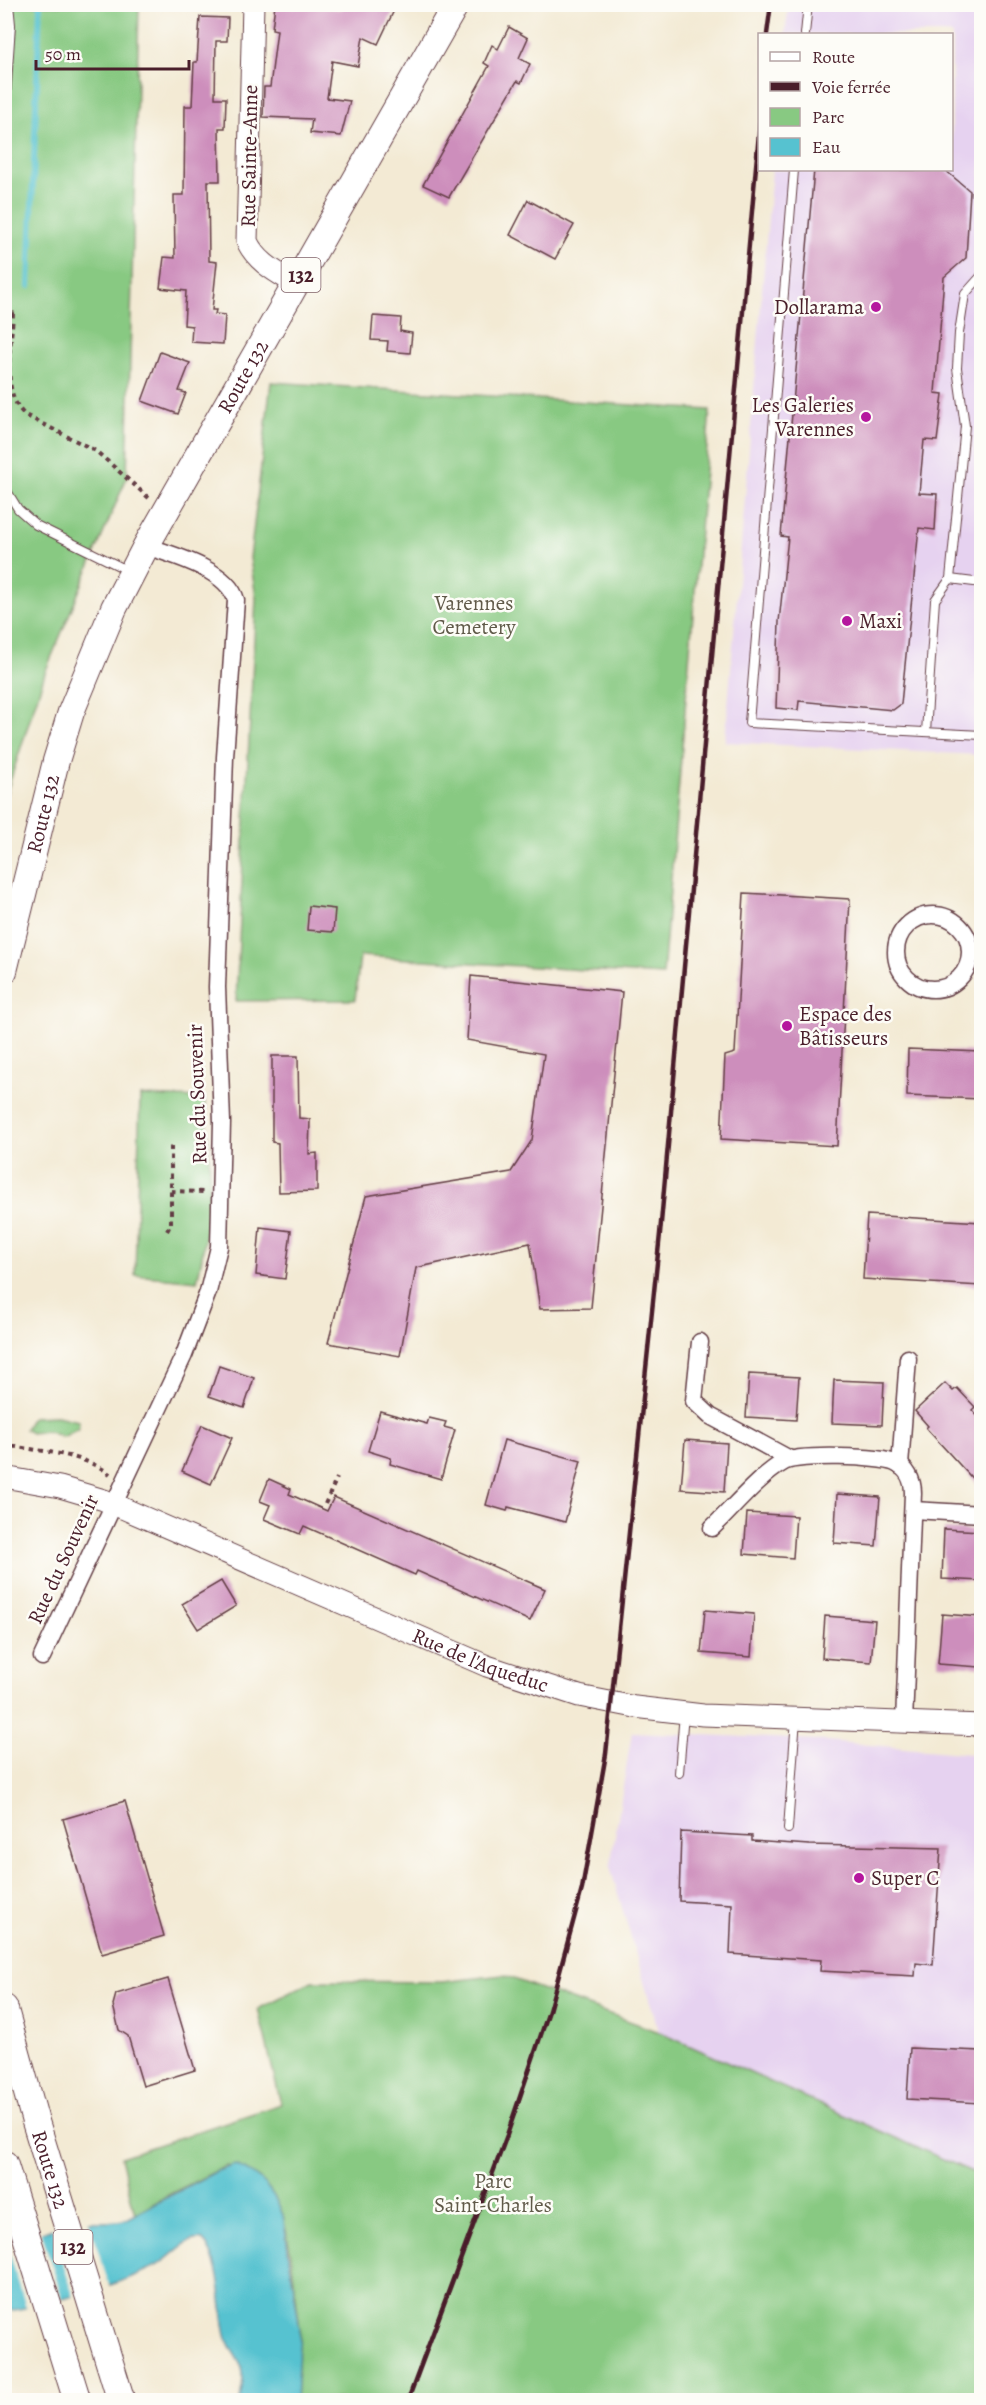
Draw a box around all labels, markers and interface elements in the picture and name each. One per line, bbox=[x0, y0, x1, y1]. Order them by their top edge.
scale bar bbox=[36, 33, 189, 71]
legend bbox=[758, 33, 953, 171]
text: 50 m bbox=[45, 42, 81, 66]
text: Route bbox=[812, 45, 855, 69]
text: Voie ferrée bbox=[811, 75, 891, 99]
street label: Rue Sainte-Anne bbox=[234, 84, 264, 228]
text: Parc bbox=[812, 105, 844, 129]
text: Eau bbox=[812, 135, 841, 159]
road number: 132 bbox=[282, 258, 320, 292]
place label: Dollarama bbox=[774, 293, 864, 321]
marker: Dollarama bbox=[869, 300, 883, 314]
street label: Route 132 bbox=[211, 335, 275, 419]
place label: Les Galeries Varennes bbox=[751, 391, 854, 443]
marker: Les Galeries Varennes bbox=[859, 410, 873, 424]
park label: Varennes Cemetery bbox=[432, 589, 516, 641]
place label: Maxi bbox=[859, 607, 902, 635]
marker: Maxi bbox=[840, 614, 854, 628]
street label: Route 132 bbox=[20, 771, 66, 856]
place label: Espace des Bâtisseurs bbox=[799, 1000, 892, 1052]
marker: Espace des Bâtisseurs bbox=[780, 1019, 794, 1033]
street label: Rue du Souvenir bbox=[181, 1023, 213, 1165]
street label: Rue du Souvenir bbox=[21, 1489, 105, 1629]
street label: Rue de l'Aqueduc bbox=[408, 1621, 552, 1699]
place label: Super C bbox=[871, 1864, 939, 1892]
marker: Super C bbox=[852, 1871, 866, 1885]
street label: Route 132 bbox=[25, 2127, 75, 2212]
park label: Parc Saint-Charles bbox=[434, 2167, 552, 2219]
road number: 132 bbox=[54, 2230, 92, 2264]

